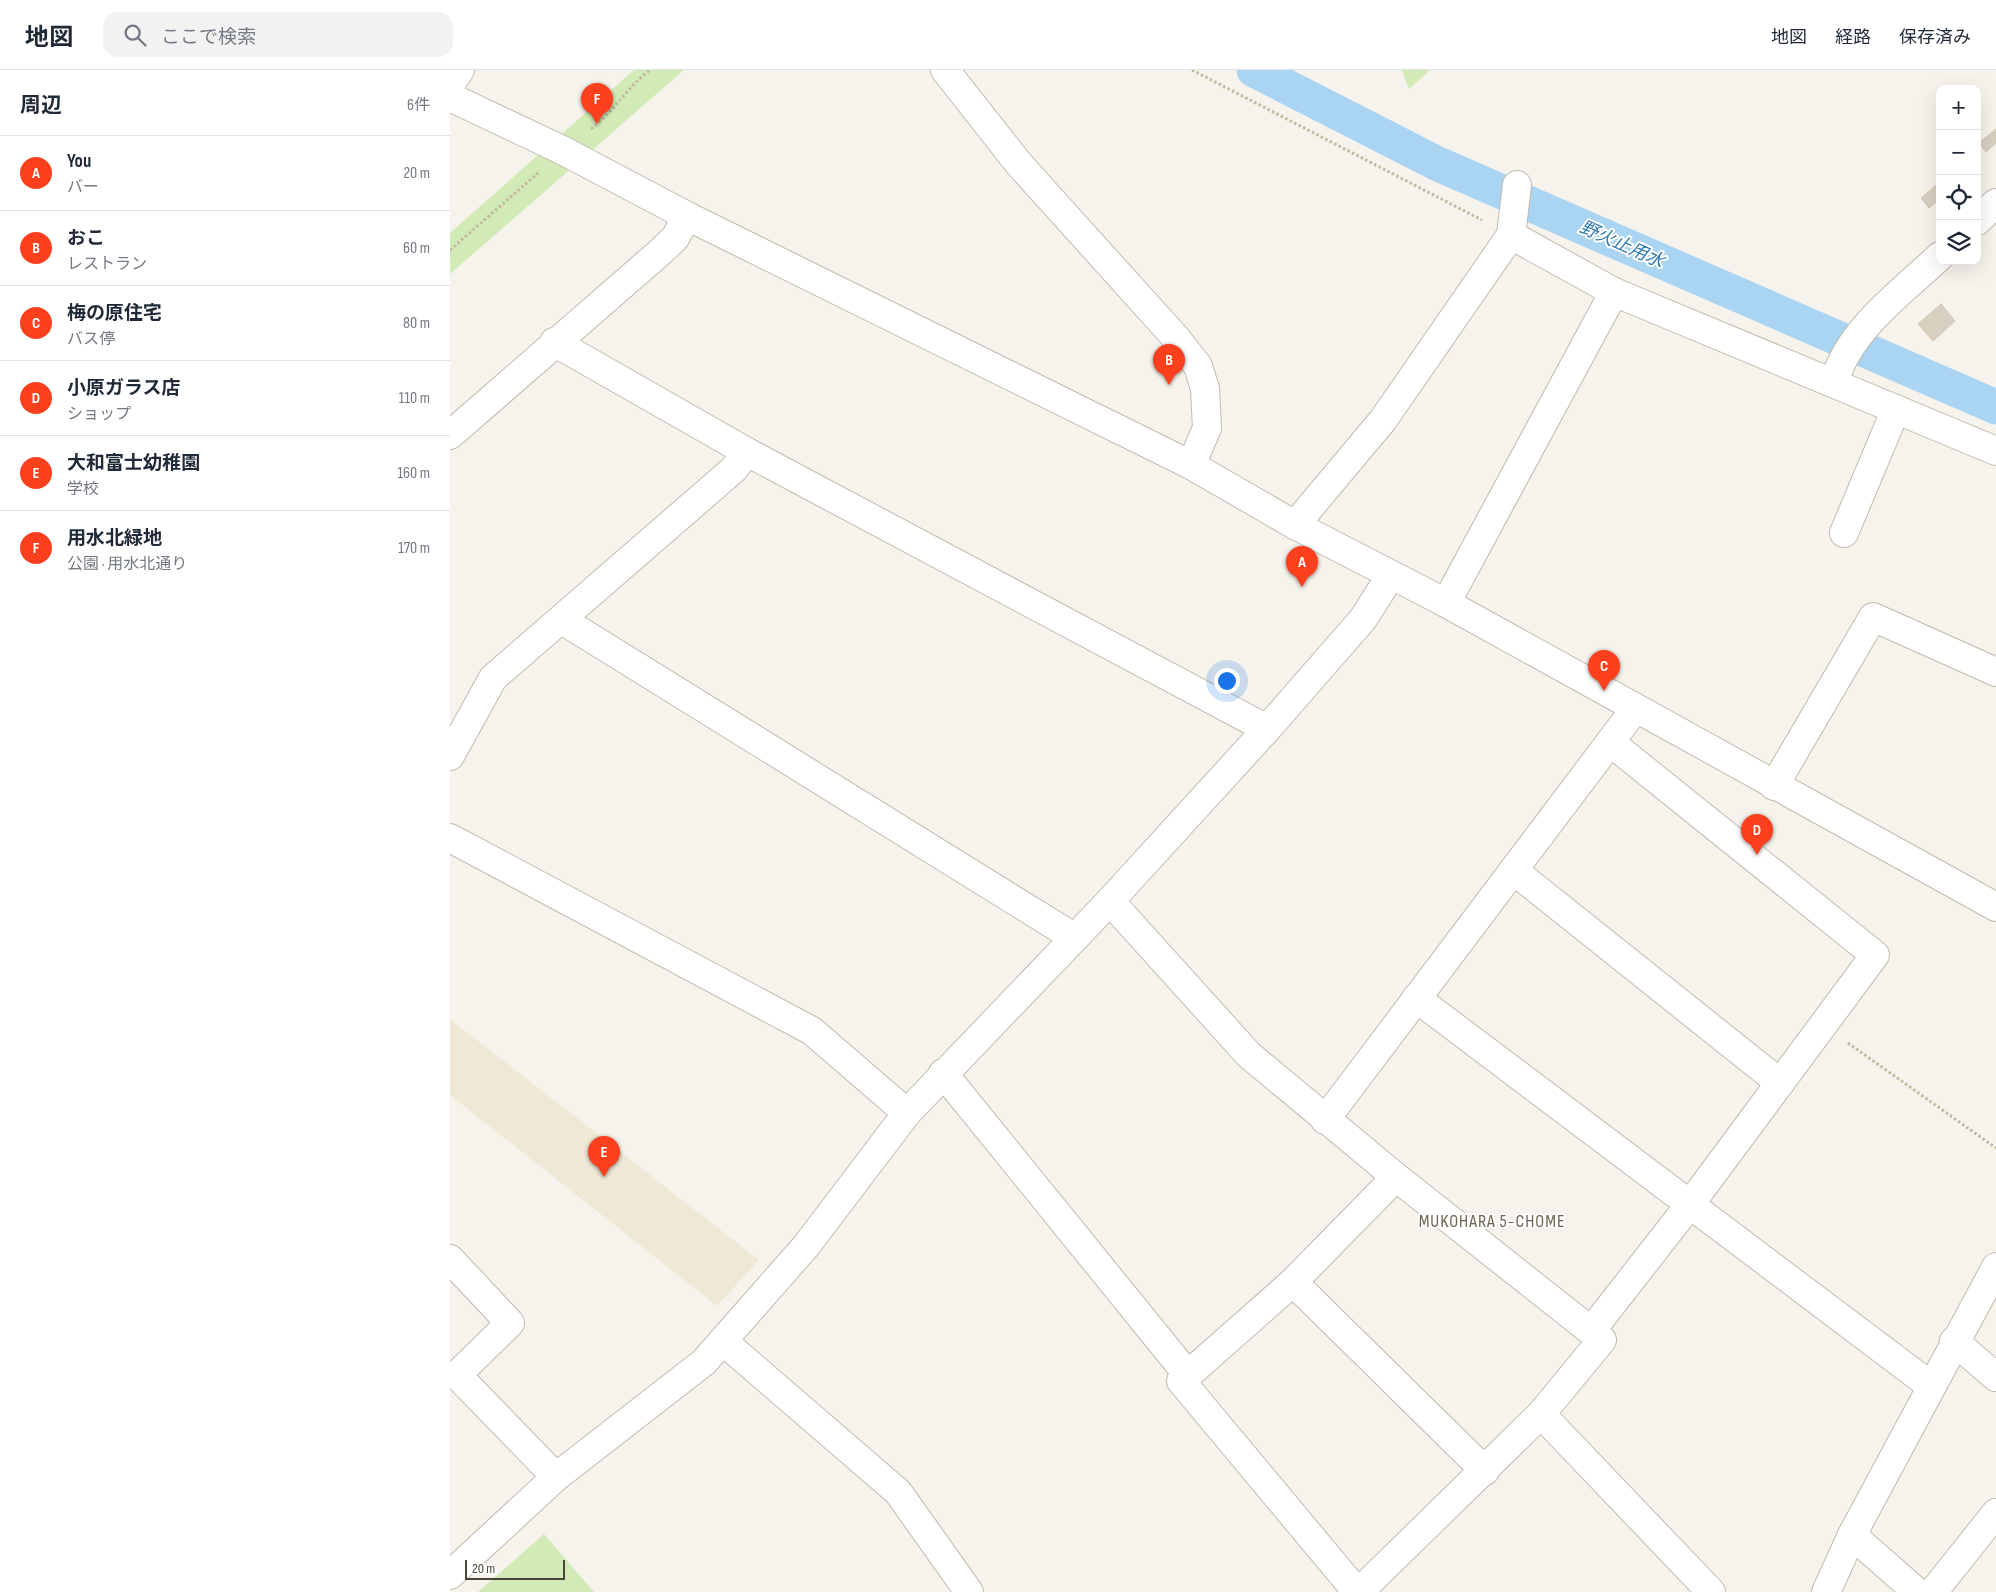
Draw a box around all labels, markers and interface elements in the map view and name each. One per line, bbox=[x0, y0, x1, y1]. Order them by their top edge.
search box bbox=[103, 12, 453, 57]
icon: search bbox=[121, 21, 149, 49]
text: 地図 bbox=[25, 23, 73, 52]
text: ここで検索 bbox=[161, 26, 256, 49]
text: 地図 bbox=[1771, 27, 1807, 48]
text: 経路 bbox=[1835, 27, 1871, 48]
text: 保存済み bbox=[1899, 27, 1971, 48]
pin: F bbox=[581, 83, 613, 124]
map controls bbox=[1936, 85, 1981, 265]
button: + bbox=[1936, 85, 1981, 130]
text: 周辺 bbox=[20, 93, 62, 118]
text: 6件 bbox=[407, 96, 430, 115]
button: − bbox=[1936, 130, 1981, 175]
text: You bbox=[67, 150, 91, 173]
text: A bbox=[32, 164, 40, 183]
text: 20 m bbox=[403, 164, 430, 183]
button: locate bbox=[1936, 175, 1981, 220]
text: バー bbox=[67, 178, 99, 197]
water label: 野火止用水 bbox=[1576, 217, 1669, 273]
button: layers bbox=[1936, 220, 1981, 265]
text: おこ bbox=[67, 227, 105, 250]
text: B bbox=[32, 239, 40, 258]
text: 60 m bbox=[403, 239, 430, 258]
text: レストラン bbox=[67, 255, 147, 274]
text: 梅の原住宅 bbox=[67, 302, 162, 325]
text: C bbox=[32, 314, 40, 333]
text: 80 m bbox=[403, 314, 430, 333]
text: バス停 bbox=[67, 330, 115, 349]
pin: B bbox=[1153, 344, 1185, 385]
text: 小原ガラス店 bbox=[67, 377, 181, 400]
text: D bbox=[32, 389, 40, 408]
text: 110 m bbox=[399, 389, 430, 408]
text: ショップ bbox=[67, 405, 131, 424]
text: 大和富士幼稚園 bbox=[67, 452, 200, 475]
text: E bbox=[33, 464, 39, 483]
text: 160 m bbox=[397, 464, 430, 483]
text: 学校 bbox=[67, 480, 99, 499]
text: 用水北緑地 bbox=[67, 527, 162, 550]
text: F bbox=[33, 539, 39, 558]
text: 170 m bbox=[398, 539, 430, 558]
pin: A bbox=[1286, 546, 1318, 587]
text: 公園 · 用水北通り bbox=[67, 555, 187, 574]
pin: C bbox=[1588, 650, 1620, 691]
your location bbox=[1214, 668, 1240, 694]
pin: D bbox=[1741, 814, 1773, 855]
pin: E bbox=[588, 1136, 620, 1177]
district label: MUKOHARA 5-CHOME bbox=[1419, 1211, 1565, 1232]
scale bar bbox=[465, 1557, 565, 1580]
text: 20 m bbox=[472, 1560, 495, 1577]

